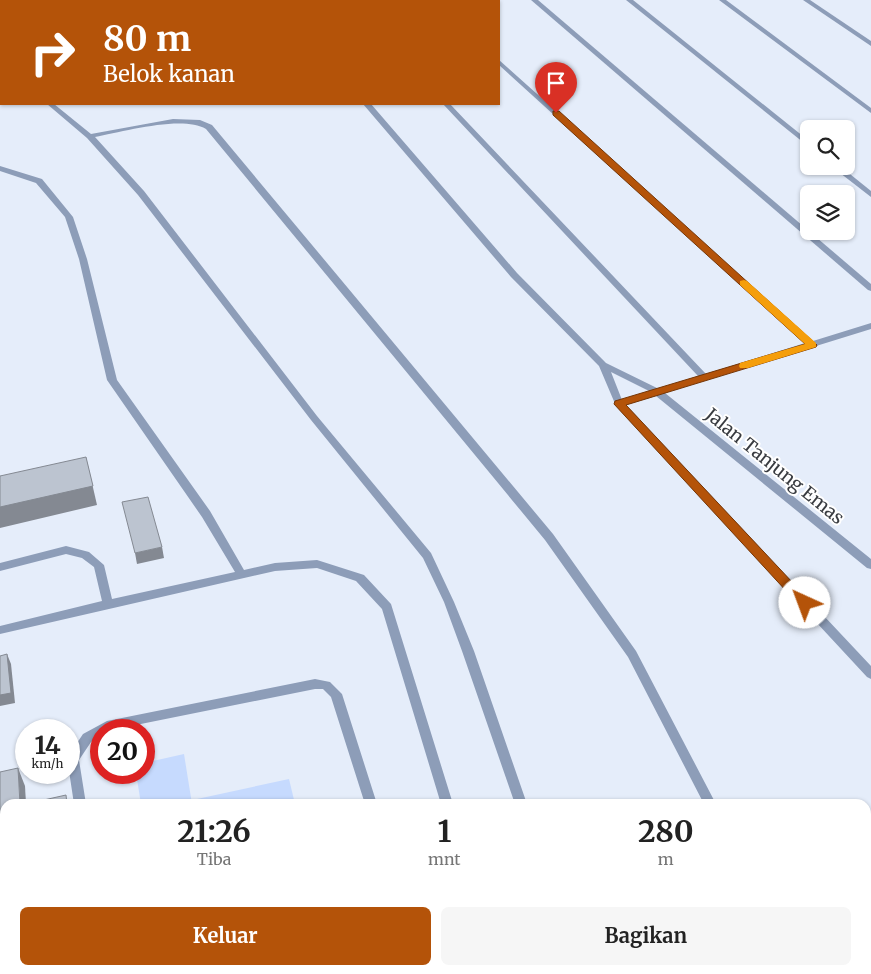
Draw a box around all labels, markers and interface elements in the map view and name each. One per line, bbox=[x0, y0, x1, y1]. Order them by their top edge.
text: 80 m bbox=[103, 17, 191, 61]
icon: right bbox=[20, 20, 85, 85]
text: Belok kanan bbox=[103, 60, 235, 88]
pin bbox=[535, 62, 577, 113]
icon: arrive bbox=[542, 69, 570, 97]
map controls bbox=[800, 120, 855, 240]
button: search bbox=[800, 120, 855, 175]
button: layers bbox=[800, 185, 855, 240]
street label: Jalan Tanjung Emas bbox=[700, 402, 849, 529]
position arrow bbox=[778, 576, 830, 628]
speed limit sign: 20 bbox=[90, 719, 155, 784]
text: 14 bbox=[34, 729, 61, 761]
text: km/h bbox=[32, 756, 63, 771]
text: 21:26 bbox=[177, 812, 251, 850]
text: 1 bbox=[437, 812, 451, 850]
text: 280 bbox=[638, 812, 694, 850]
text: Tiba bbox=[197, 849, 231, 869]
text: mnt bbox=[428, 849, 461, 869]
text: m bbox=[658, 849, 674, 869]
button: Keluar bbox=[20, 907, 431, 965]
button: Bagikan bbox=[441, 907, 851, 965]

